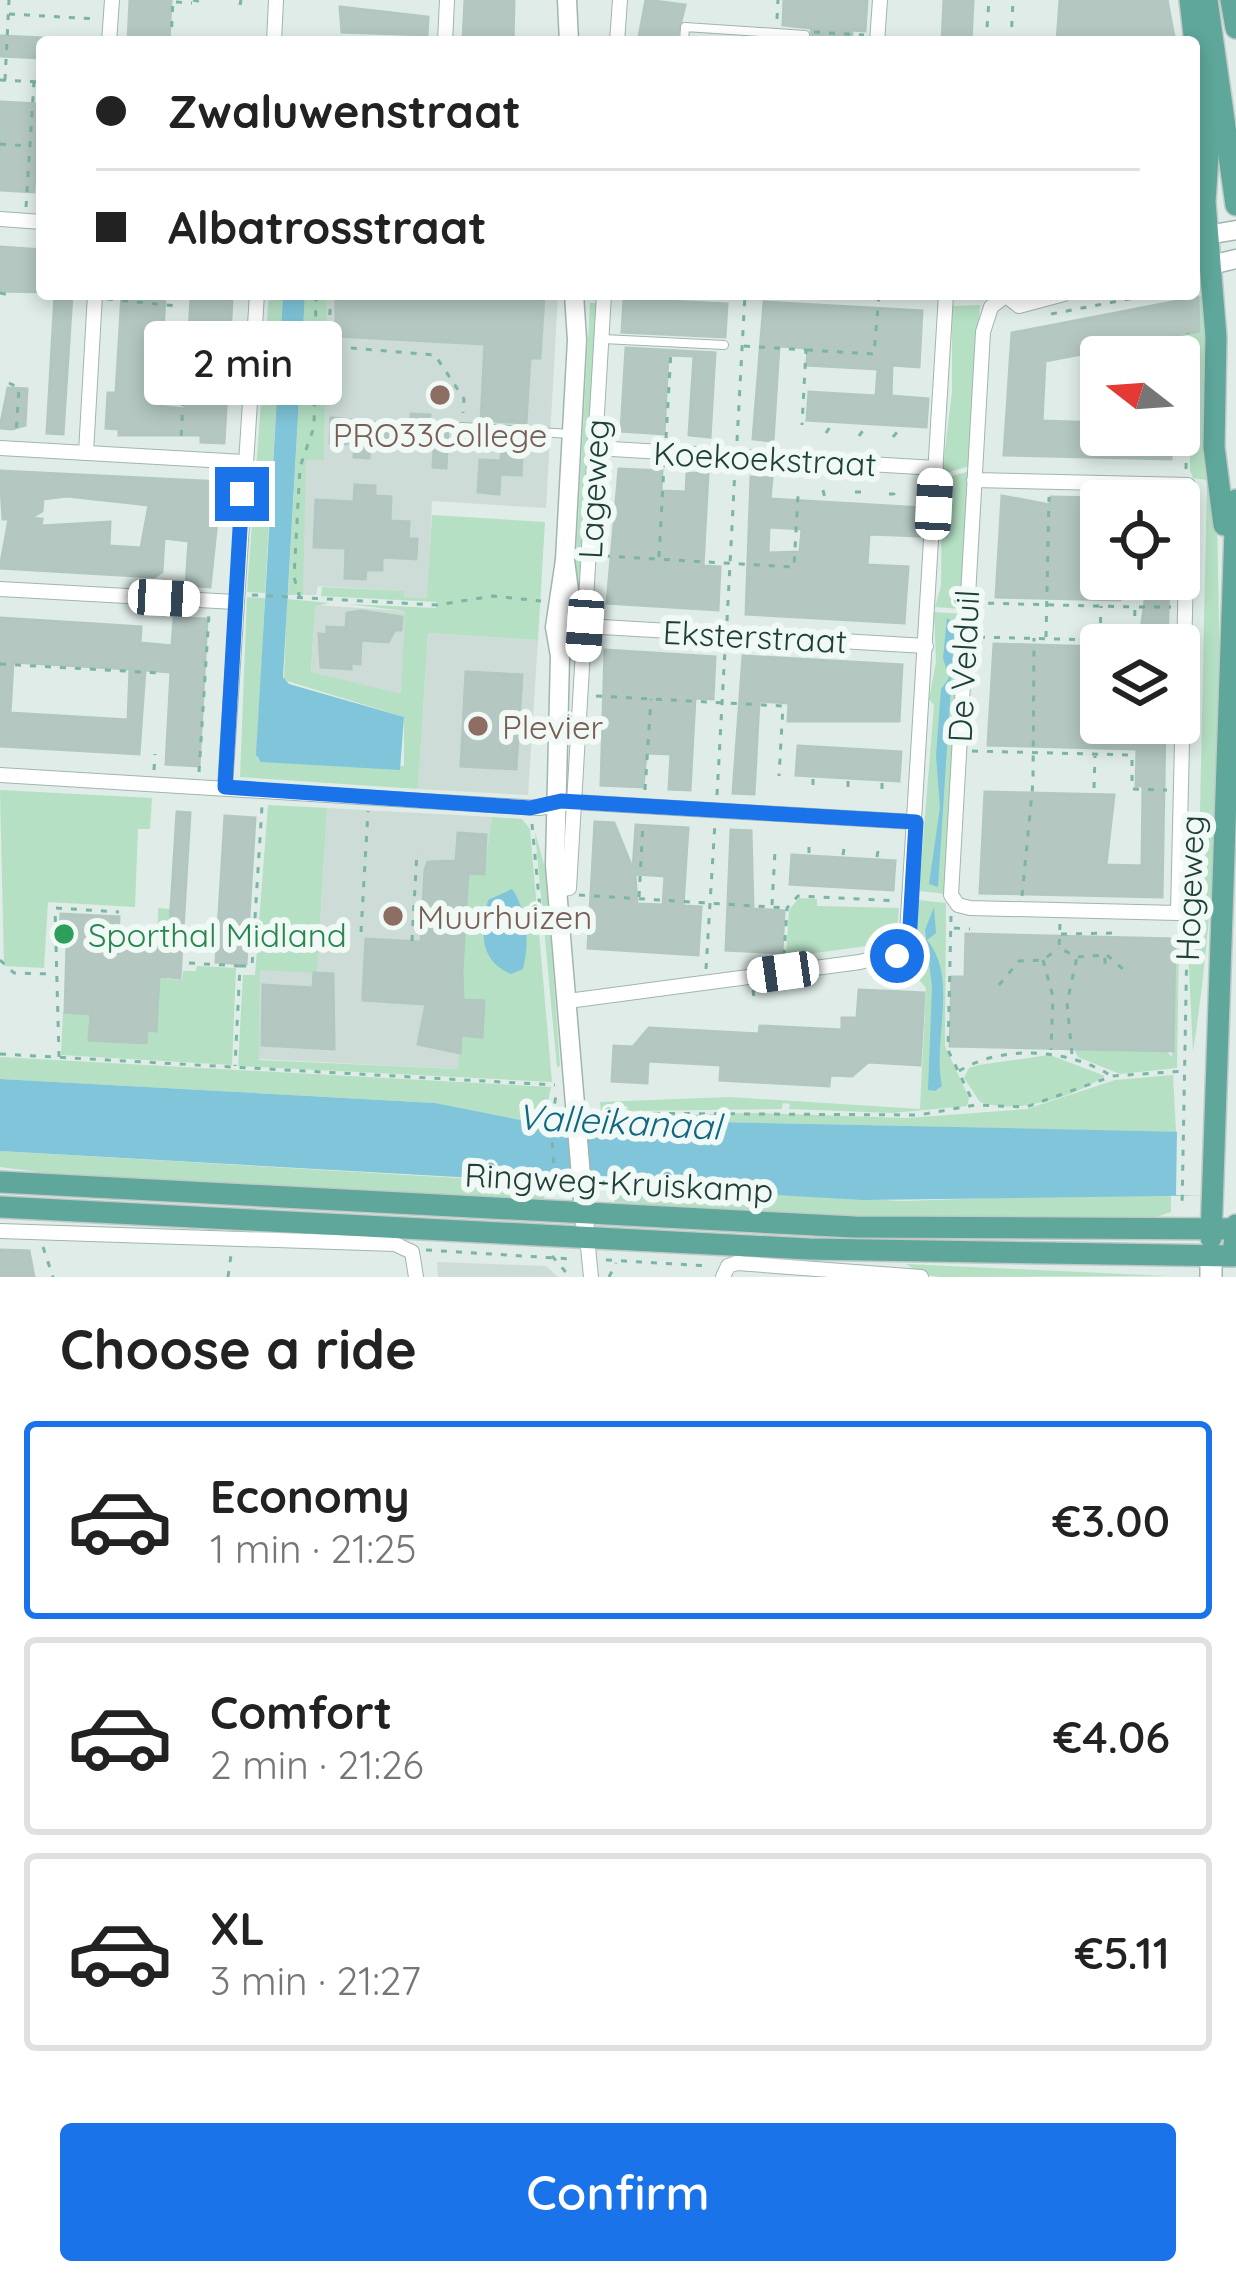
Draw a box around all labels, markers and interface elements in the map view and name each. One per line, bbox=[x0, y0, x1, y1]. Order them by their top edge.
text: Zwaluwenstraat bbox=[168, 83, 521, 139]
text: Albatrosstraat bbox=[168, 199, 487, 255]
callout: 2 min bbox=[143, 320, 341, 404]
north arrow bbox=[1080, 336, 1200, 456]
map controls bbox=[1080, 336, 1200, 744]
text: 2 min bbox=[193, 338, 293, 387]
marker: PRO33College bbox=[427, 382, 453, 408]
place label: PRO33College bbox=[333, 414, 547, 455]
street label: Lageweg bbox=[569, 418, 617, 560]
street label: Koekoekstraat bbox=[652, 432, 878, 484]
route end bbox=[215, 467, 269, 521]
car bbox=[914, 467, 954, 541]
button: locate bbox=[1080, 480, 1200, 600]
car bbox=[127, 578, 201, 618]
car bbox=[565, 589, 605, 663]
street label: De Velduil bbox=[939, 589, 987, 743]
street label: Eksterstraat bbox=[662, 611, 848, 661]
button: layers bbox=[1080, 624, 1200, 744]
place label: Plevier bbox=[502, 706, 604, 747]
marker: Plevier bbox=[465, 713, 491, 739]
street label: Hogeweg bbox=[1166, 814, 1212, 962]
place label: Muurhuizen bbox=[417, 896, 592, 937]
marker: Muurhuizen bbox=[380, 903, 406, 929]
place label: Sporthal Midland bbox=[88, 914, 347, 955]
marker: Sporthal Midland bbox=[51, 921, 77, 947]
route start bbox=[870, 929, 924, 983]
car bbox=[745, 949, 821, 995]
water label: Valleikanaal bbox=[516, 1093, 726, 1149]
street label: Ringweg-Kruiskamp bbox=[464, 1153, 774, 1211]
text: Choose a ride bbox=[60, 1315, 417, 1383]
icon: car bbox=[66, 1466, 174, 1574]
text: Economy bbox=[210, 1468, 410, 1524]
text: €3.00 bbox=[1052, 1492, 1170, 1548]
text: 1 min · 21:25 bbox=[210, 1524, 417, 1573]
icon: car bbox=[66, 1682, 174, 1790]
text: Comfort bbox=[210, 1684, 392, 1740]
text: €4.06 bbox=[1053, 1708, 1170, 1764]
text: 2 min · 21:26 bbox=[210, 1740, 424, 1789]
icon: car bbox=[66, 1898, 174, 2006]
text: XL bbox=[210, 1900, 265, 1956]
text: €5.11 bbox=[1075, 1924, 1170, 1980]
text: 3 min · 21:27 bbox=[210, 1956, 421, 2005]
button: Confirm bbox=[60, 2123, 1176, 2261]

